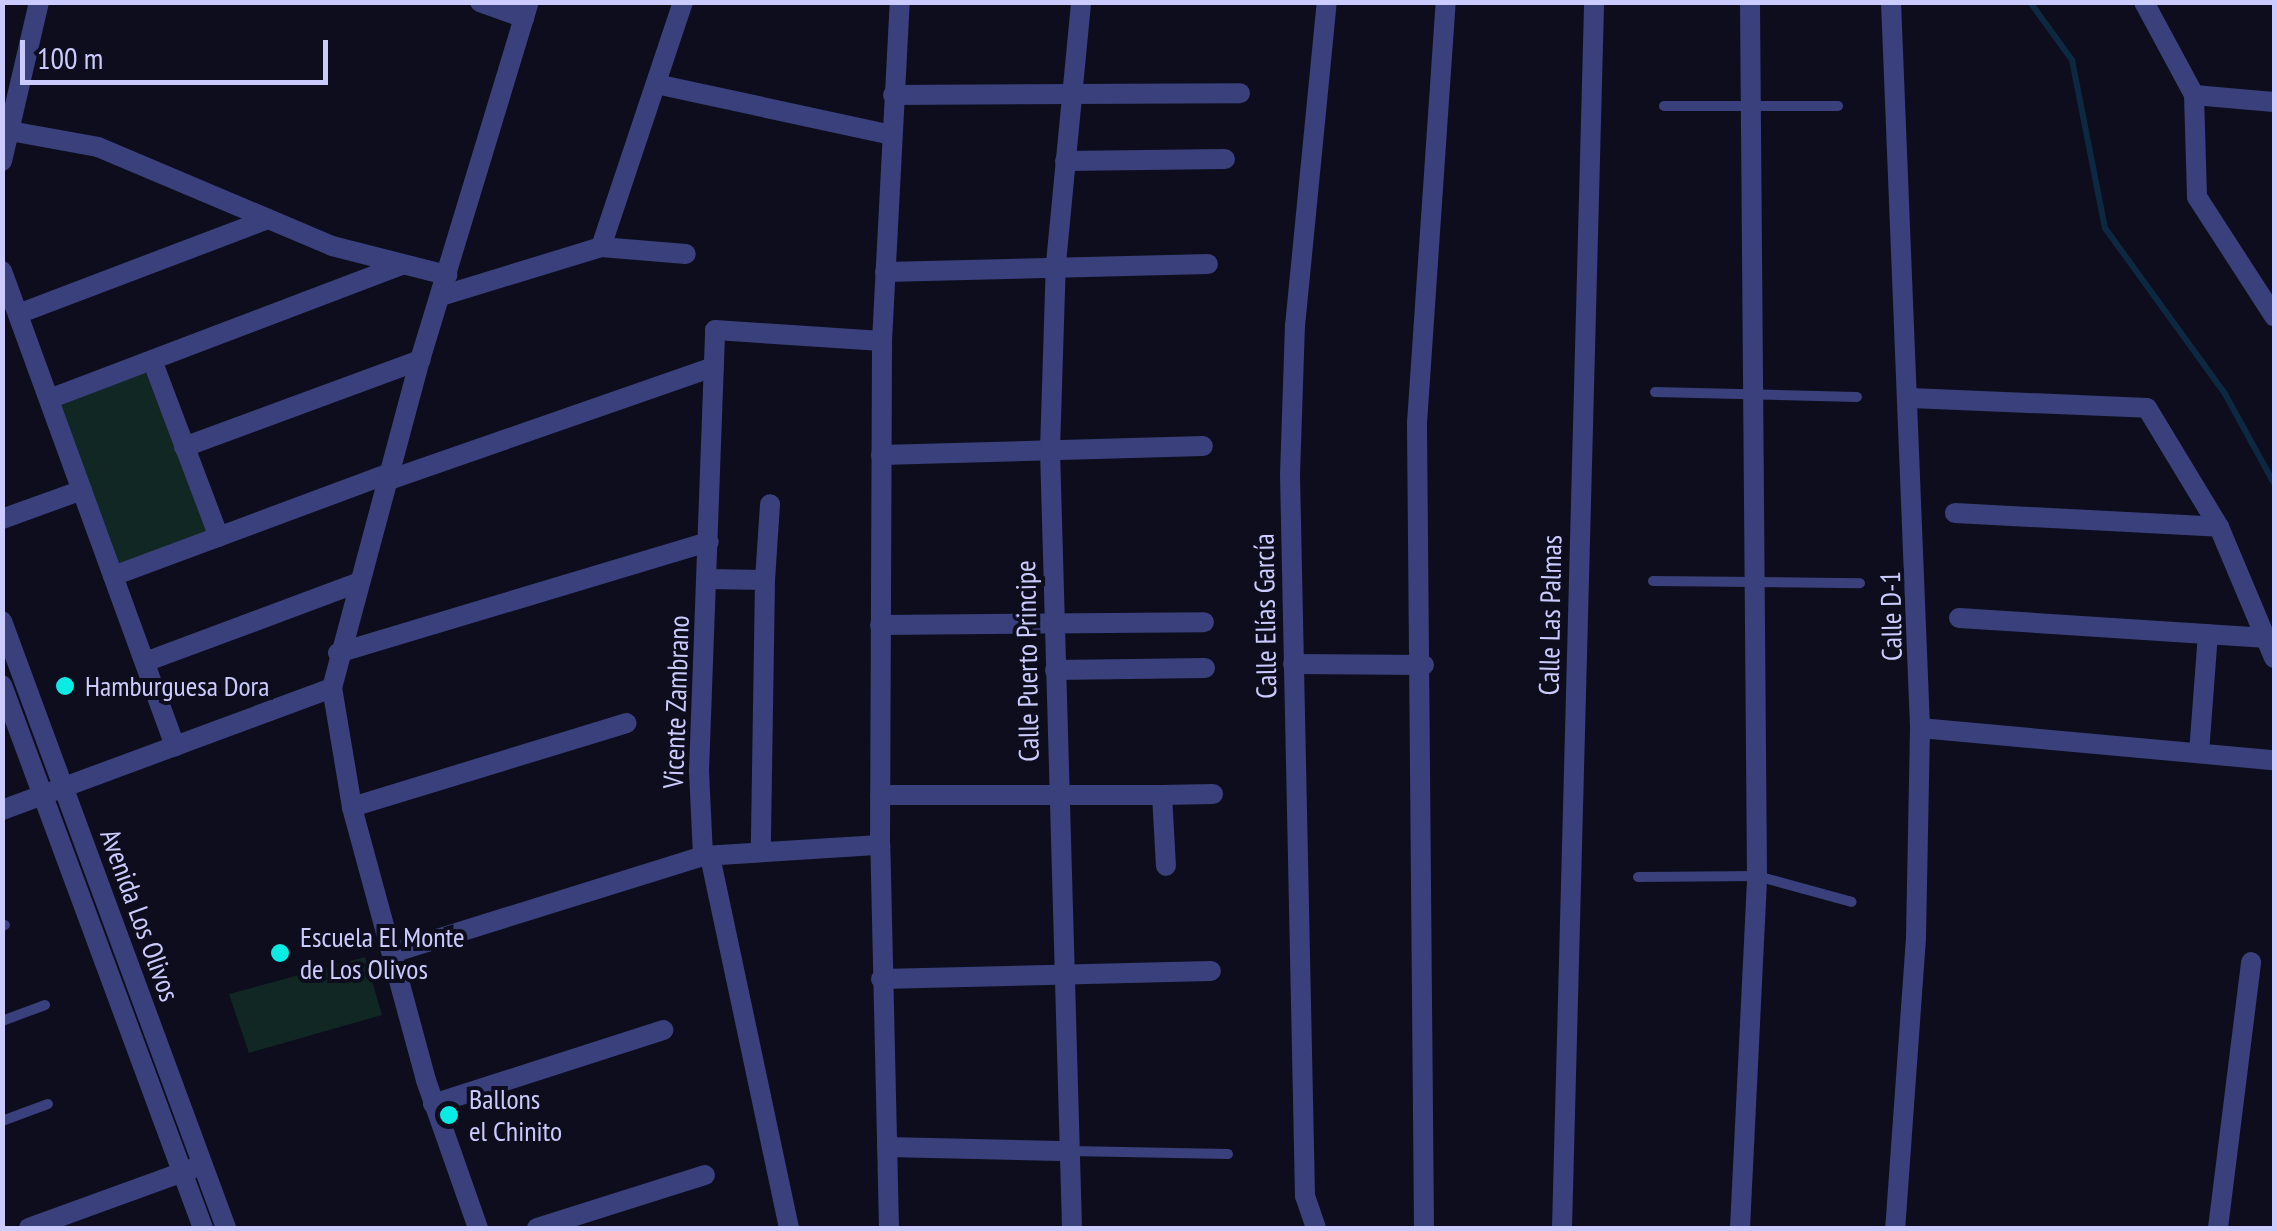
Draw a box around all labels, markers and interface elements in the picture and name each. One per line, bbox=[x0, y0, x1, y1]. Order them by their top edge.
scale bar bbox=[25, 20, 332, 82]
text: 100 m bbox=[37, 38, 103, 77]
street label: Calle Elías García bbox=[1247, 533, 1283, 699]
street label: Calle Las Palmas bbox=[1532, 534, 1568, 696]
street label: Calle Puerto Principe bbox=[1008, 560, 1046, 762]
street label: Calle D-1 bbox=[1873, 571, 1909, 661]
street label: Vicente Zambrano bbox=[656, 614, 696, 790]
place label: Hamburguesa Dora bbox=[85, 669, 269, 703]
marker: Hamburguesa Dora bbox=[54, 675, 76, 697]
street label: Avenida Los Olivos bbox=[93, 824, 187, 1006]
place label: Escuela El Monte de Los Olivos bbox=[300, 920, 465, 986]
marker: Escuela El Monte de Los Olivos bbox=[269, 942, 291, 964]
place label: Ballons el Chinito bbox=[469, 1082, 562, 1148]
marker: Ballons el Chinito bbox=[438, 1104, 460, 1126]

